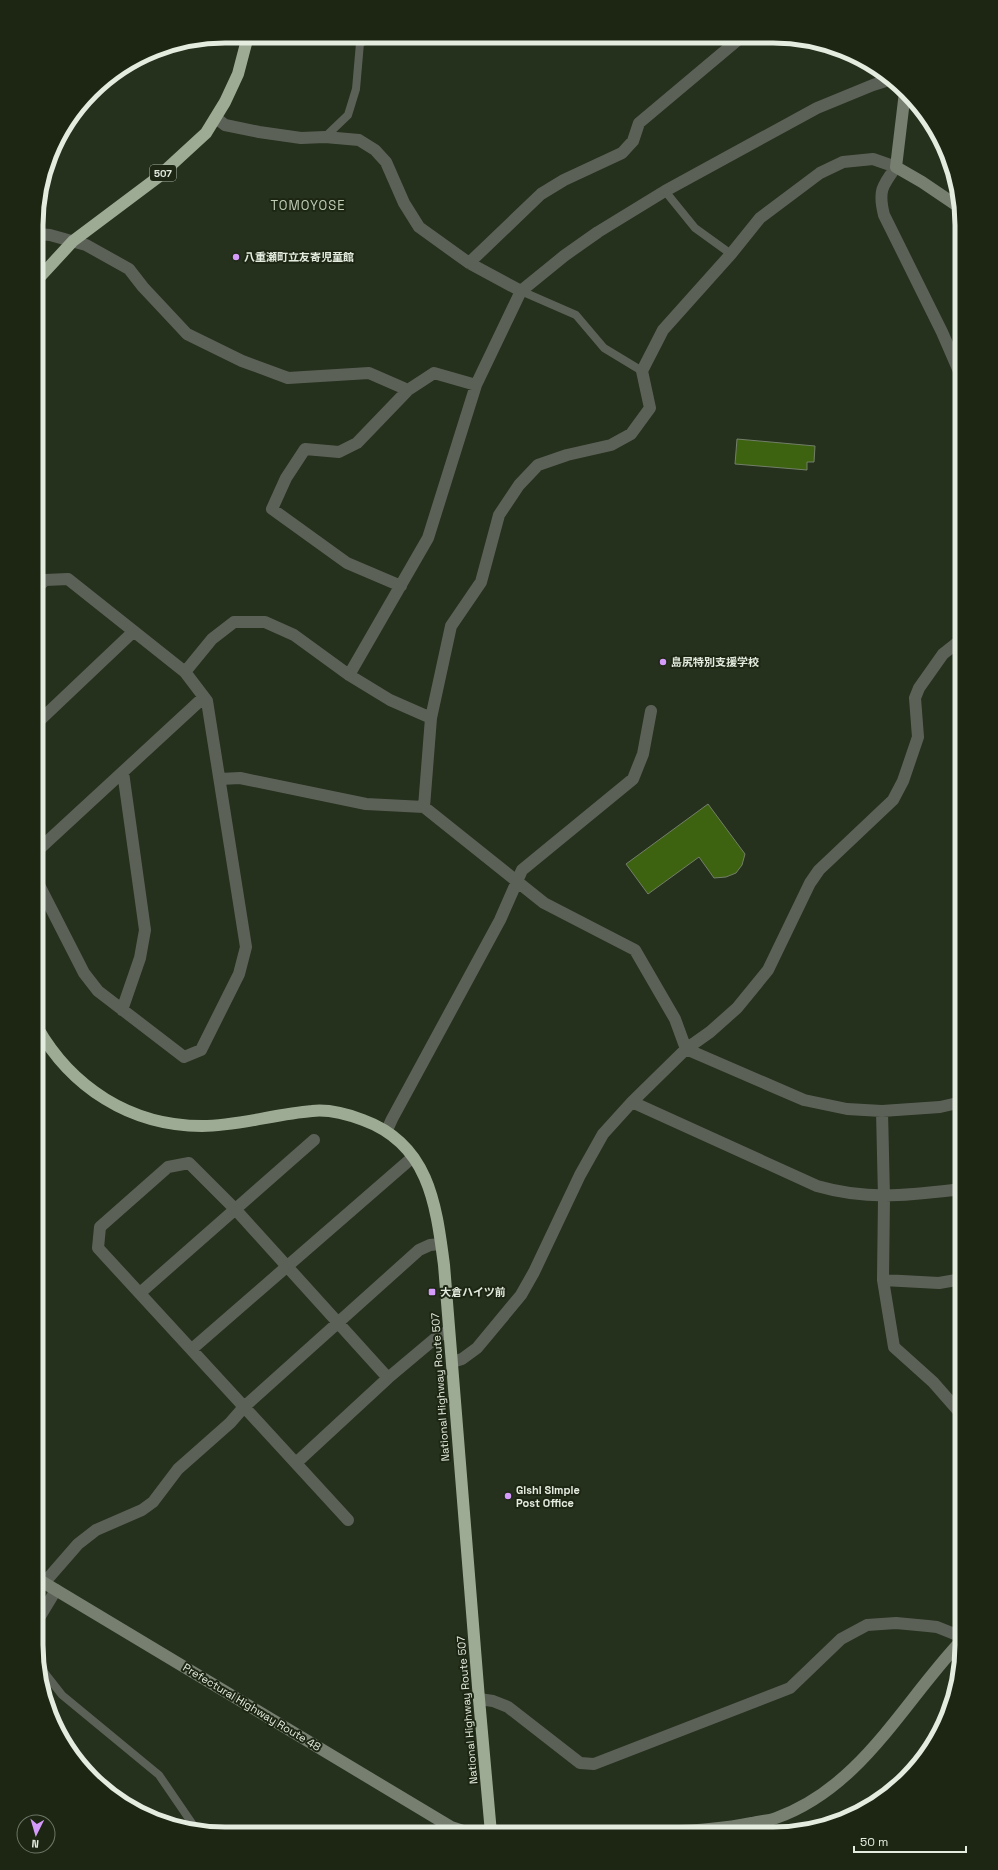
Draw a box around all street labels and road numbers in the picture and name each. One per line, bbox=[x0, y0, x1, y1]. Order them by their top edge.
road number: 507 bbox=[150, 165, 176, 181]
street label: National Highway Route 507 bbox=[428, 1312, 452, 1462]
street label: National Highway Route 507 bbox=[454, 1635, 480, 1785]
street label: Prefectural Highway Route 48 bbox=[180, 1660, 324, 1754]

